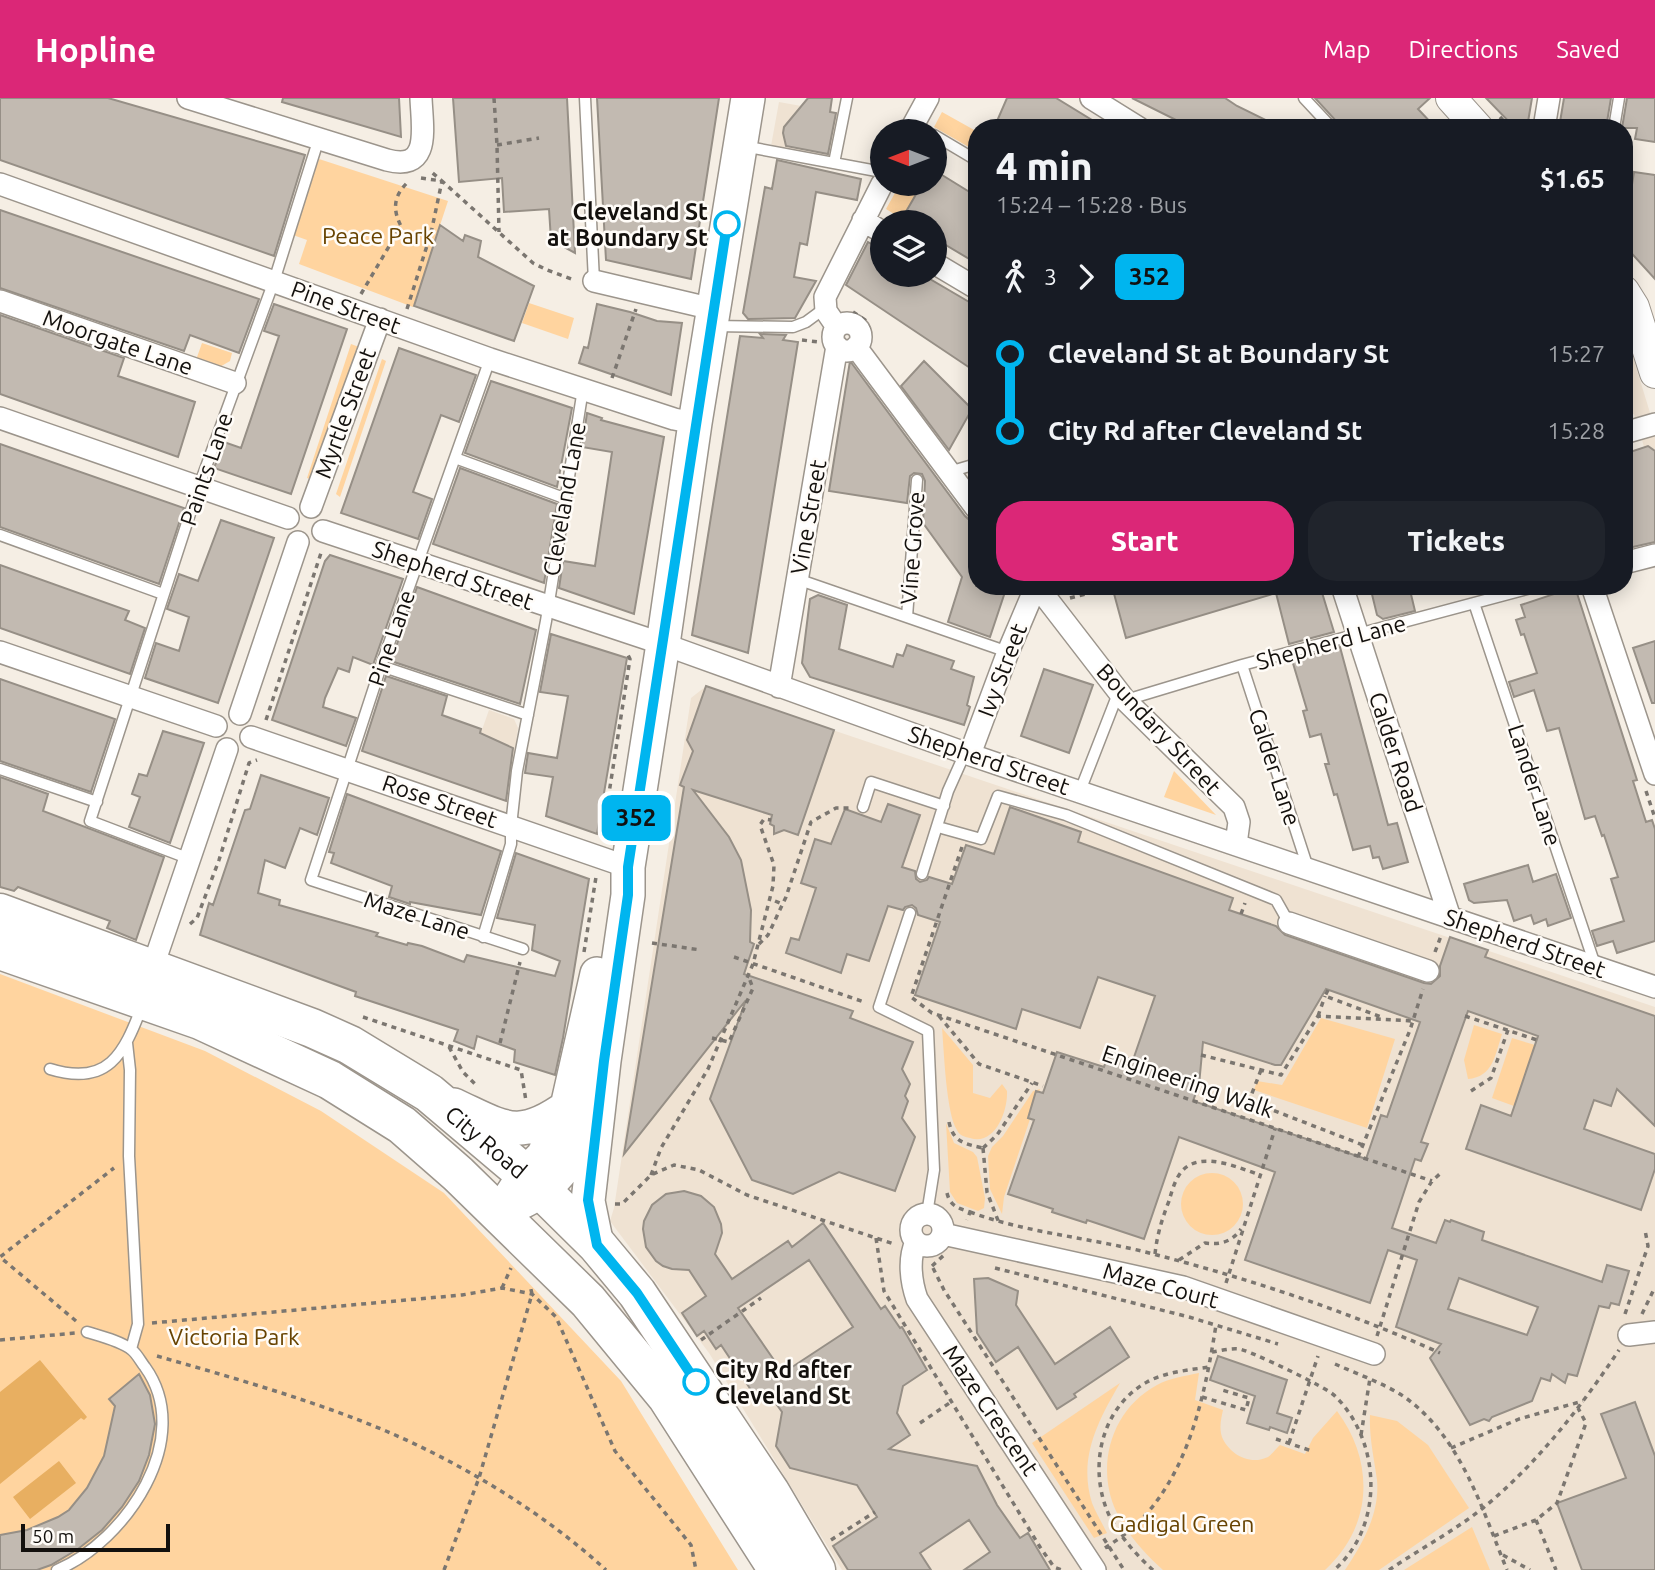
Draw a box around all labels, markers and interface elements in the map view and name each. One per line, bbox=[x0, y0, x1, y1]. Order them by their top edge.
text: Hopline bbox=[35, 31, 156, 68]
text: Map bbox=[1323, 36, 1370, 63]
text: Directions bbox=[1408, 36, 1518, 63]
text: Saved bbox=[1556, 36, 1620, 63]
north arrow bbox=[870, 119, 947, 196]
map controls bbox=[870, 119, 947, 287]
text: 4 min bbox=[996, 145, 1093, 187]
text: $1.65 bbox=[1540, 164, 1605, 193]
text: 15:24 – 15:28 · Bus bbox=[996, 192, 1187, 217]
place label: Cleveland St at Boundary St bbox=[547, 199, 708, 250]
button: layers bbox=[870, 210, 947, 287]
marker: Cleveland St at Boundary St bbox=[714, 211, 740, 237]
park label: Peace Park bbox=[322, 223, 434, 248]
icon: walk bbox=[996, 258, 1034, 296]
icon: forward bbox=[1067, 258, 1105, 296]
text: 352 bbox=[1129, 263, 1170, 290]
text: 3 bbox=[1044, 264, 1057, 289]
street label: Pine Street bbox=[288, 276, 404, 338]
street label: Moorgate Lane bbox=[40, 305, 196, 379]
text: Cleveland St at Boundary St bbox=[1048, 339, 1389, 368]
text: 15:27 bbox=[1547, 341, 1605, 366]
street label: Myrtle Street bbox=[310, 344, 380, 482]
street label: Paints Lane bbox=[175, 409, 237, 529]
text: City Rd after Cleveland St bbox=[1048, 416, 1362, 445]
text: 15:28 bbox=[1547, 418, 1605, 443]
street label: Cleveland Lane bbox=[538, 420, 590, 578]
street label: Vine Street bbox=[786, 458, 830, 576]
street label: Vine Grove bbox=[896, 491, 928, 605]
button: Start bbox=[996, 501, 1294, 581]
button: Tickets bbox=[1308, 501, 1605, 581]
street label: Shepherd Street bbox=[369, 536, 537, 614]
street label: Pine Lane bbox=[363, 587, 419, 689]
street label: Shepherd Lane bbox=[1253, 610, 1409, 674]
street label: Ivy Street bbox=[973, 620, 1031, 720]
street label: Boundary Street bbox=[1092, 659, 1226, 799]
street label: Calder Road bbox=[1365, 689, 1427, 815]
street label: Calder Lane bbox=[1244, 705, 1306, 829]
street label: Shepherd Street bbox=[905, 721, 1073, 799]
street label: Lander Lane bbox=[1504, 721, 1566, 849]
street label: Rose Street bbox=[379, 770, 501, 832]
line badge: 352 bbox=[596, 795, 676, 841]
text: 352 bbox=[616, 804, 656, 831]
street label: Maze Lane bbox=[361, 886, 473, 944]
street label: Shepherd Street bbox=[1441, 904, 1609, 982]
street label: Engineering Walk bbox=[1099, 1040, 1277, 1122]
street label: City Road bbox=[441, 1100, 532, 1183]
street label: Maze Court bbox=[1100, 1258, 1222, 1312]
park label: Victoria Park bbox=[168, 1324, 300, 1349]
street label: Maze Crescent bbox=[938, 1340, 1044, 1480]
place label: City Rd after Cleveland St bbox=[715, 1357, 852, 1408]
marker: City Rd after Cleveland St bbox=[683, 1369, 709, 1395]
park label: Gadigal Green bbox=[1110, 1511, 1254, 1536]
scale bar bbox=[21, 1521, 170, 1553]
text: 50 m bbox=[32, 1525, 74, 1547]

